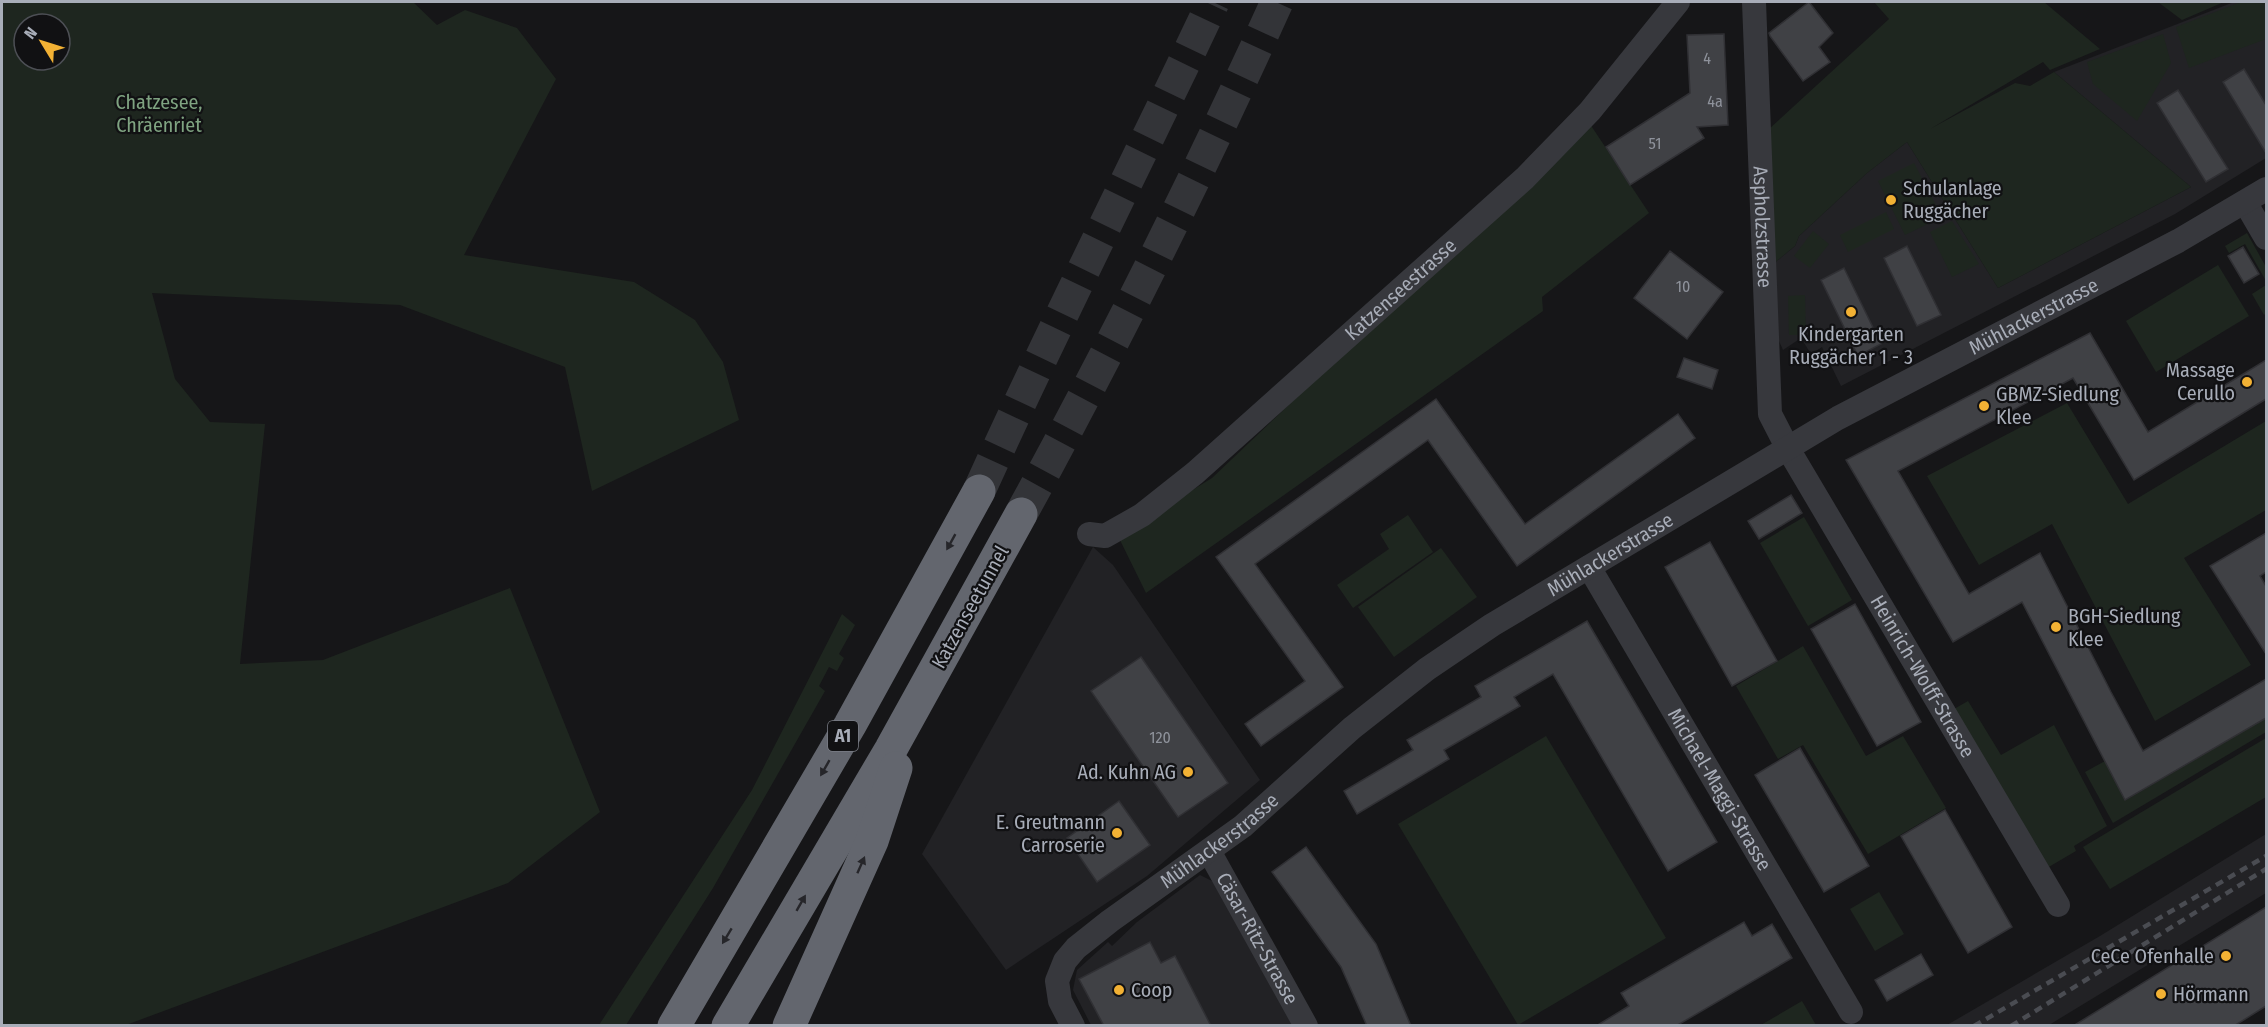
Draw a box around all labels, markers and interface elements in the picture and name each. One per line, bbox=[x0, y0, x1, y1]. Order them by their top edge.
north arrow bbox=[12, 12, 72, 72]
text: N bbox=[20, 23, 41, 43]
house number: 4 bbox=[1703, 49, 1711, 68]
park label: Chatzesee, Chräenriet bbox=[116, 90, 202, 137]
house number: 4a bbox=[1707, 92, 1723, 111]
house number: 51 bbox=[1649, 134, 1661, 153]
street label: Aspholzstrasse bbox=[1748, 165, 1777, 288]
place label: Schulanlage Ruggächer bbox=[1903, 176, 2002, 223]
marker: Schulanlage Ruggächer bbox=[1884, 193, 1898, 207]
street label: Katzenseestrasse bbox=[1340, 233, 1461, 345]
street label: Mühlackerstrasse bbox=[1965, 273, 2102, 360]
house number: 10 bbox=[1676, 277, 1690, 296]
marker: Kindergarten Ruggächer 1 - 3 bbox=[1844, 305, 1858, 319]
place label: Kindergarten Ruggächer 1 - 3 bbox=[1789, 322, 1913, 369]
place label: Massage Cerullo bbox=[2166, 358, 2235, 405]
marker: Massage Cerullo bbox=[2240, 375, 2254, 389]
place label: GBMZ-Siedlung Klee bbox=[1996, 382, 2119, 429]
marker: GBMZ-Siedlung Klee bbox=[1977, 399, 1991, 413]
street label: Mühlackerstrasse bbox=[1543, 507, 1677, 601]
one-way arrow bbox=[946, 534, 956, 551]
street label: Katzenseetunnel bbox=[926, 541, 1014, 673]
street label: Heinrich-Wolff-Strasse bbox=[1865, 591, 1980, 762]
place label: BGH-Siedlung Klee bbox=[2068, 604, 2181, 651]
marker: BGH-Siedlung Klee bbox=[2049, 620, 2063, 634]
street label: Michael-Maggi-Strasse bbox=[1663, 704, 1777, 875]
road number: A1 bbox=[828, 721, 858, 751]
house number: 120 bbox=[1149, 728, 1171, 747]
one-way arrow bbox=[820, 759, 830, 776]
place label: Ad. Kuhn AG bbox=[1077, 760, 1176, 784]
marker: Ad. Kuhn AG bbox=[1181, 765, 1195, 779]
street label: Mühlackerstrasse bbox=[1155, 788, 1283, 893]
place label: E. Greutmann Carroserie bbox=[996, 810, 1105, 857]
marker: E. Greutmann Carroserie bbox=[1110, 826, 1124, 840]
one-way arrow bbox=[857, 856, 866, 874]
street label: Cäsar-Ritz-Strasse bbox=[1211, 868, 1304, 1009]
one-way arrow bbox=[796, 895, 807, 911]
one-way arrow bbox=[722, 928, 733, 944]
place label: CeCe Ofenhalle bbox=[2091, 944, 2214, 968]
marker: CeCe Ofenhalle bbox=[2219, 949, 2233, 963]
place label: Coop bbox=[1131, 978, 1172, 1002]
place label: Hörmann bbox=[2173, 982, 2249, 1006]
marker: Coop bbox=[1112, 983, 1126, 997]
marker: Hörmann bbox=[2154, 987, 2168, 1001]

